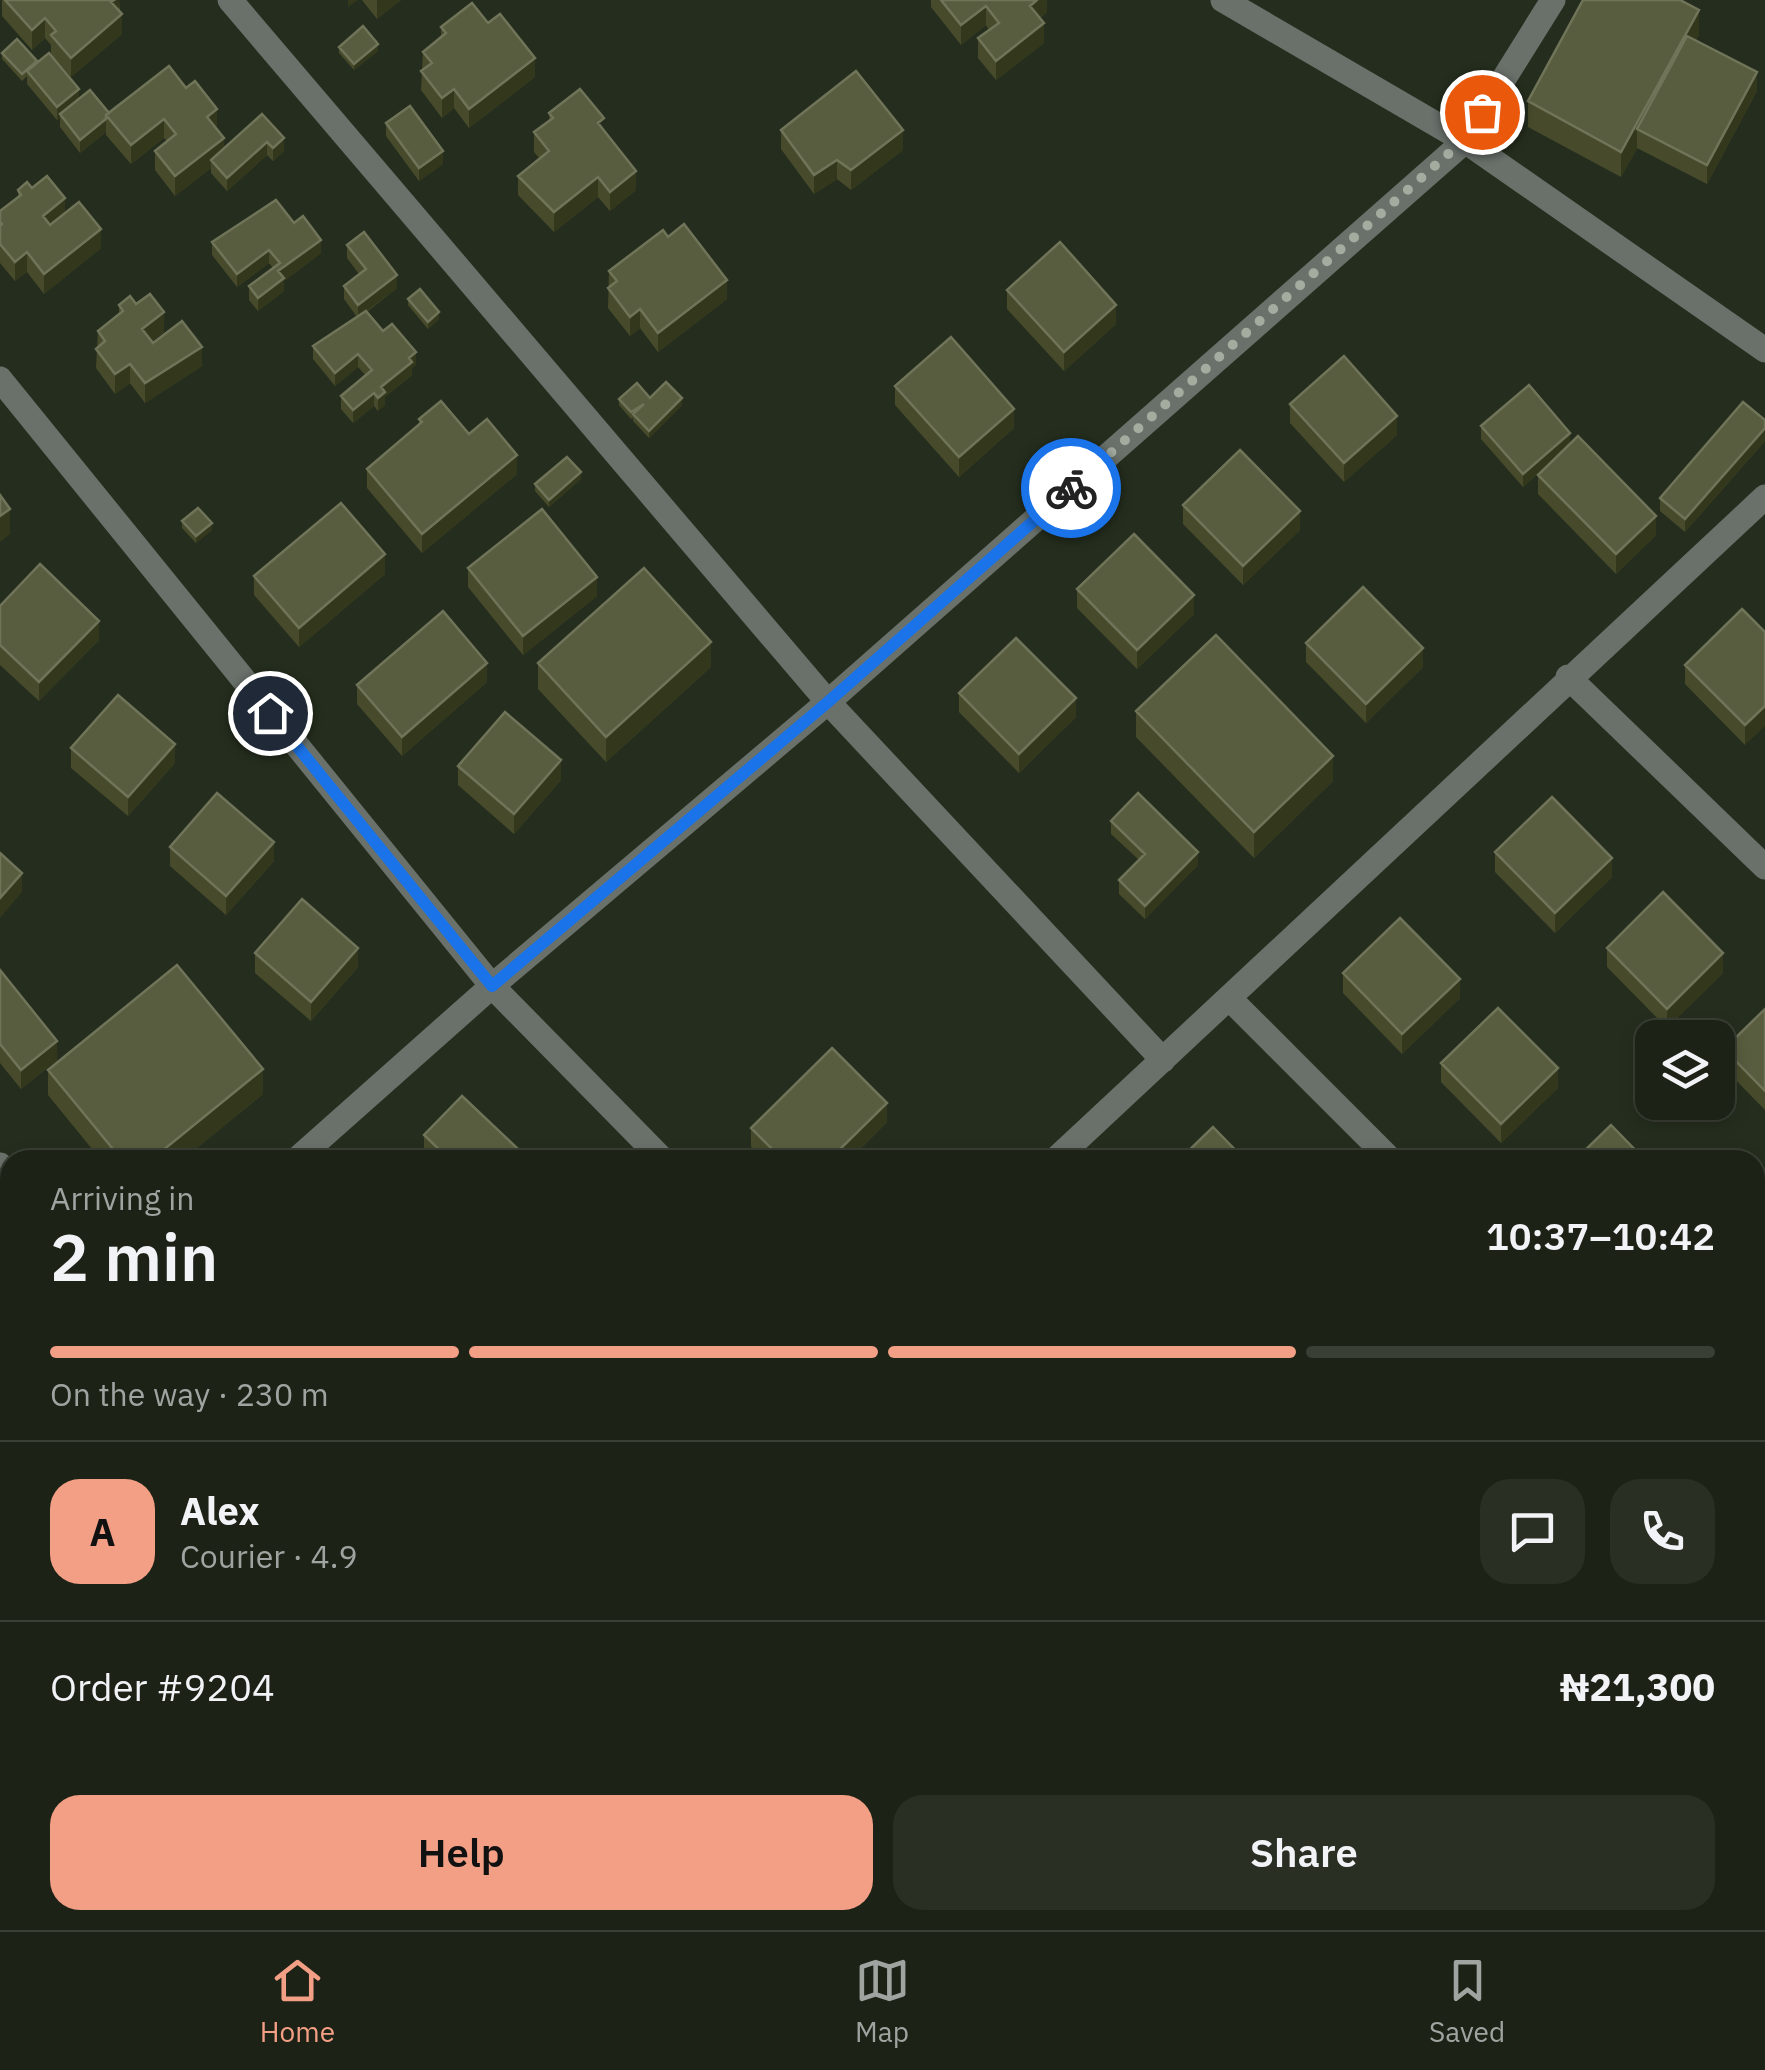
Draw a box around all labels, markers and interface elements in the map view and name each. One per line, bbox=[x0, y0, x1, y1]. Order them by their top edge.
pin bbox=[1440, 70, 1525, 155]
icon: bag bbox=[1455, 85, 1510, 140]
courier bbox=[1021, 438, 1121, 538]
icon: bike bbox=[1044, 461, 1099, 516]
pin bbox=[228, 671, 313, 756]
icon: home bbox=[243, 686, 298, 741]
map controls bbox=[1635, 1020, 1735, 1120]
button: layers bbox=[1635, 1020, 1735, 1120]
text: Arriving in bbox=[50, 1177, 195, 1219]
text: 10:37–10:42 bbox=[1486, 1211, 1715, 1260]
text: 2 min bbox=[50, 1214, 218, 1299]
text: On the way · 230 m bbox=[50, 1373, 329, 1415]
button: chat bbox=[1480, 1479, 1585, 1584]
button: phone bbox=[1610, 1479, 1715, 1584]
text: Alex bbox=[180, 1486, 260, 1535]
text: A bbox=[89, 1507, 116, 1556]
text: Courier · 4.9 bbox=[180, 1535, 358, 1577]
text: Order #9204 bbox=[50, 1662, 275, 1711]
text: ₦21,300 bbox=[1560, 1662, 1715, 1711]
button: Help bbox=[50, 1795, 873, 1910]
button: Share bbox=[893, 1795, 1715, 1910]
tab: Home bbox=[260, 1953, 335, 2050]
tab: Map bbox=[855, 1953, 910, 2050]
tab: Saved bbox=[1429, 1953, 1505, 2050]

